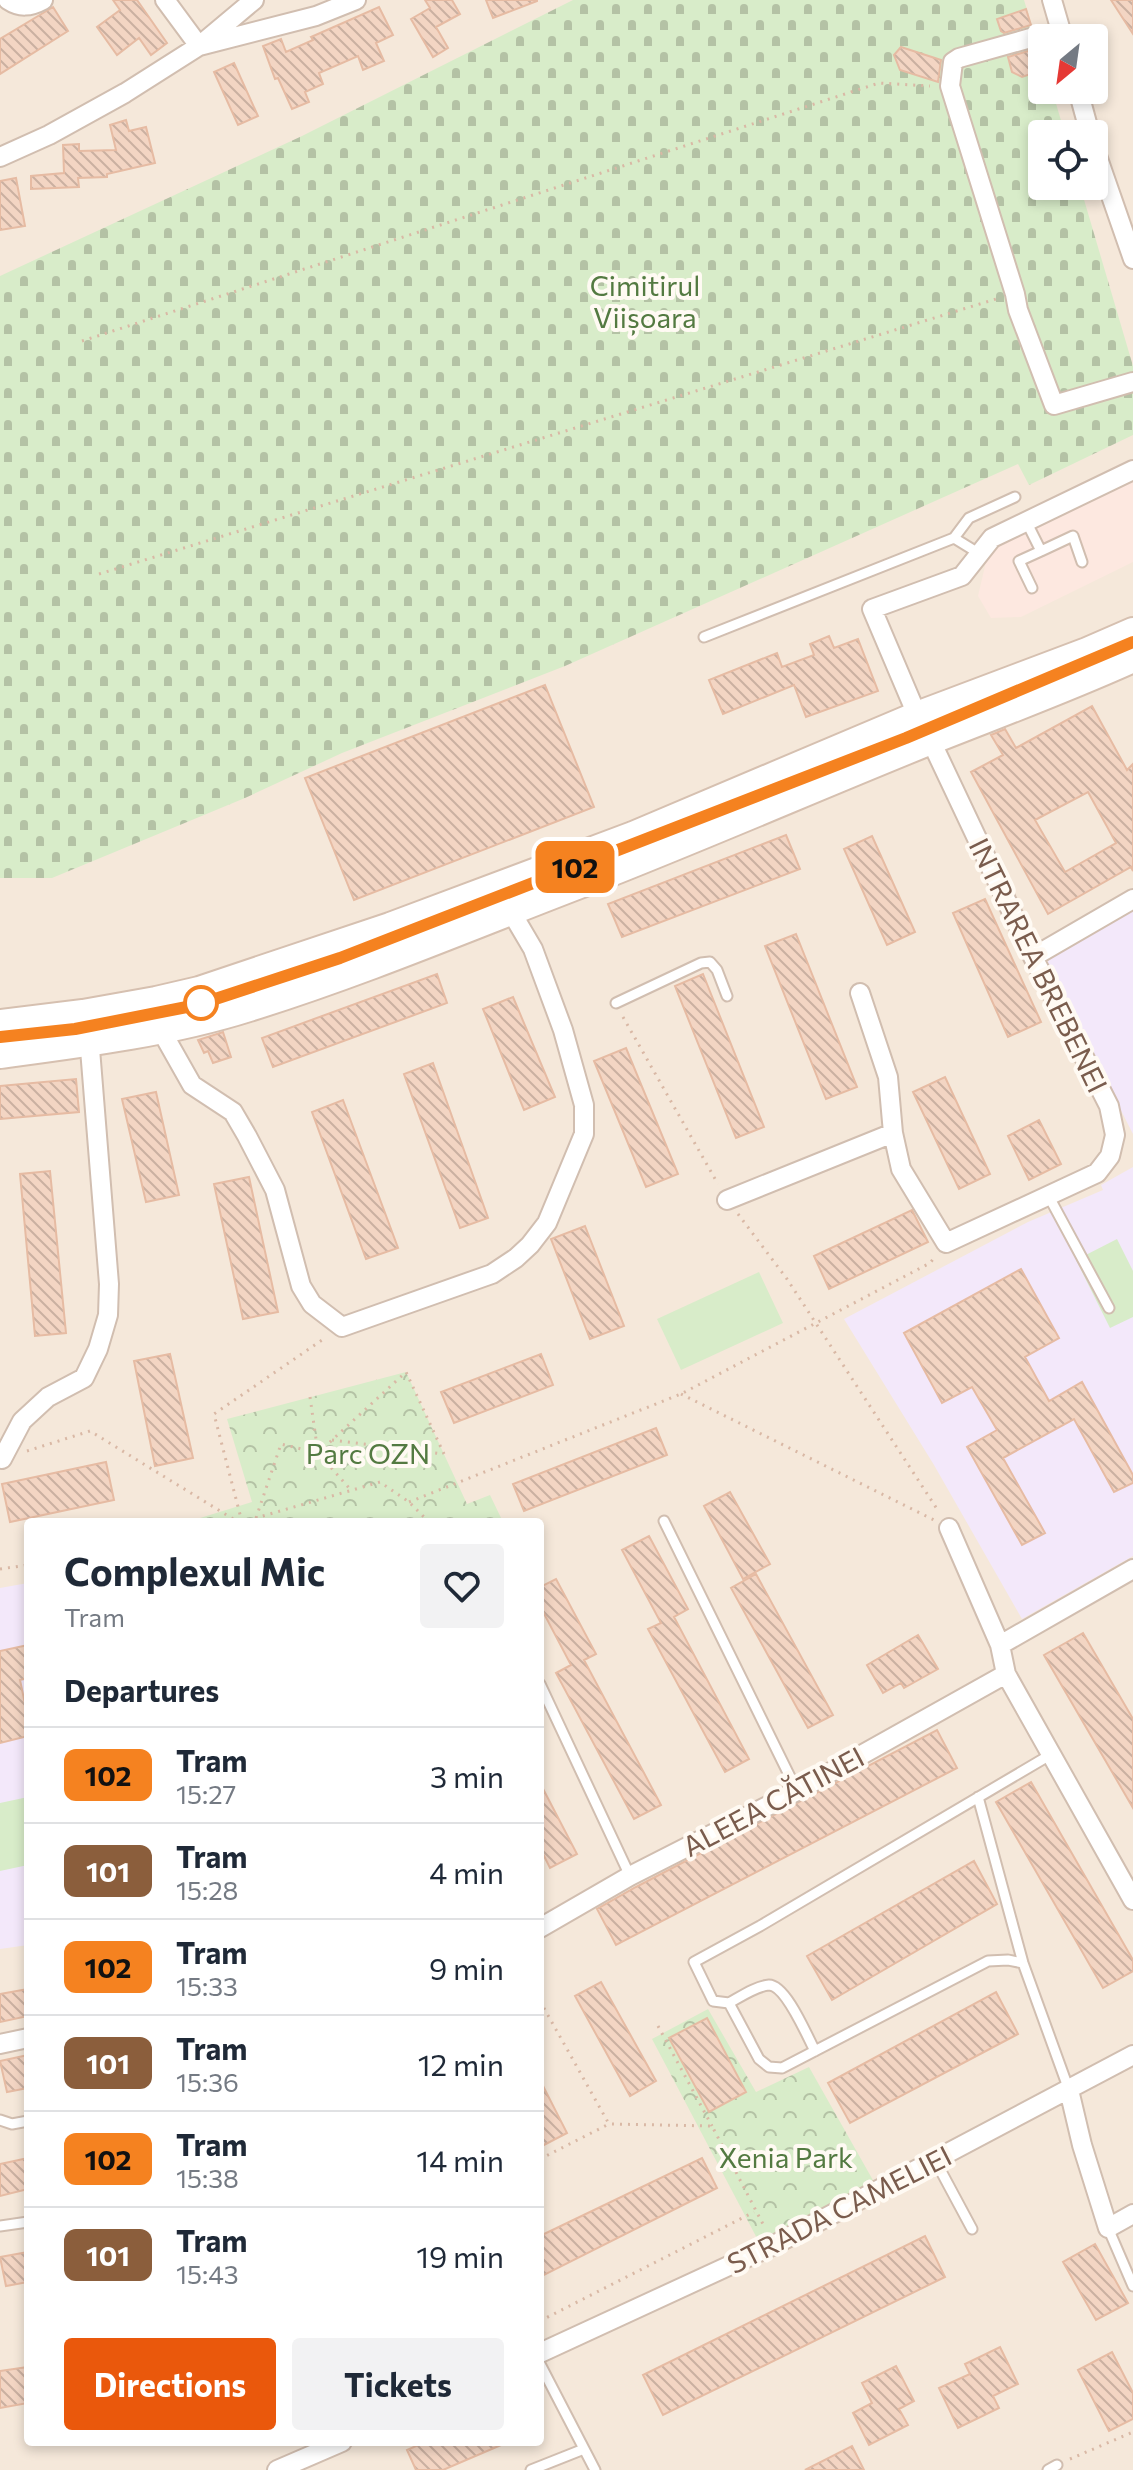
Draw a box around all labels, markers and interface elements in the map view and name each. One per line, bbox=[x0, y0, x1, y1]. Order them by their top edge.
north arrow bbox=[1028, 24, 1108, 104]
map controls bbox=[1028, 24, 1108, 200]
button: locate bbox=[1028, 120, 1108, 200]
park label: Cimitirul Viișoara bbox=[590, 268, 700, 336]
street label: INTRAREA BREBENEI bbox=[963, 832, 1115, 1098]
line badge: 102 bbox=[529, 841, 621, 893]
text: 102 bbox=[551, 850, 599, 884]
unlabelled marker bbox=[184, 986, 218, 1020]
park label: Parc OZN bbox=[306, 1436, 430, 1470]
button: heart bbox=[420, 1544, 504, 1628]
text: Complexul Mic bbox=[64, 1547, 325, 1594]
text: Tram bbox=[64, 1601, 125, 1632]
text: Departures bbox=[64, 1671, 219, 1708]
street label: ALEEA CĂTINEI bbox=[676, 1739, 870, 1863]
text: Tram bbox=[176, 1741, 248, 1778]
text: 3 min bbox=[430, 1757, 504, 1794]
text: 102 bbox=[84, 1758, 132, 1792]
text: 15:27 bbox=[176, 1778, 236, 1809]
text: Tram bbox=[176, 1837, 248, 1874]
text: 4 min bbox=[429, 1853, 504, 1890]
text: 101 bbox=[86, 1854, 130, 1888]
text: 15:28 bbox=[176, 1874, 238, 1905]
text: Tram bbox=[176, 1933, 248, 1970]
text: 9 min bbox=[429, 1949, 504, 1986]
text: 102 bbox=[84, 1950, 132, 1984]
text: 15:33 bbox=[176, 1970, 238, 2001]
text: Tram bbox=[176, 2029, 248, 2066]
text: 12 min bbox=[418, 2045, 504, 2082]
text: 101 bbox=[86, 2046, 130, 2080]
text: 15:36 bbox=[176, 2066, 239, 2097]
text: Tram bbox=[176, 2125, 248, 2162]
street label: STRADA CAMELIEI bbox=[721, 2138, 957, 2280]
park label: Xenia Park bbox=[719, 2140, 853, 2174]
text: 14 min bbox=[416, 2141, 504, 2178]
text: 102 bbox=[84, 2142, 132, 2176]
text: 15:38 bbox=[176, 2162, 239, 2193]
text: Tram bbox=[176, 2221, 248, 2258]
text: 19 min bbox=[416, 2237, 504, 2274]
text: 101 bbox=[86, 2238, 130, 2272]
text: 15:43 bbox=[176, 2258, 239, 2289]
button: Directions bbox=[64, 2338, 276, 2430]
button: Tickets bbox=[292, 2338, 504, 2430]

